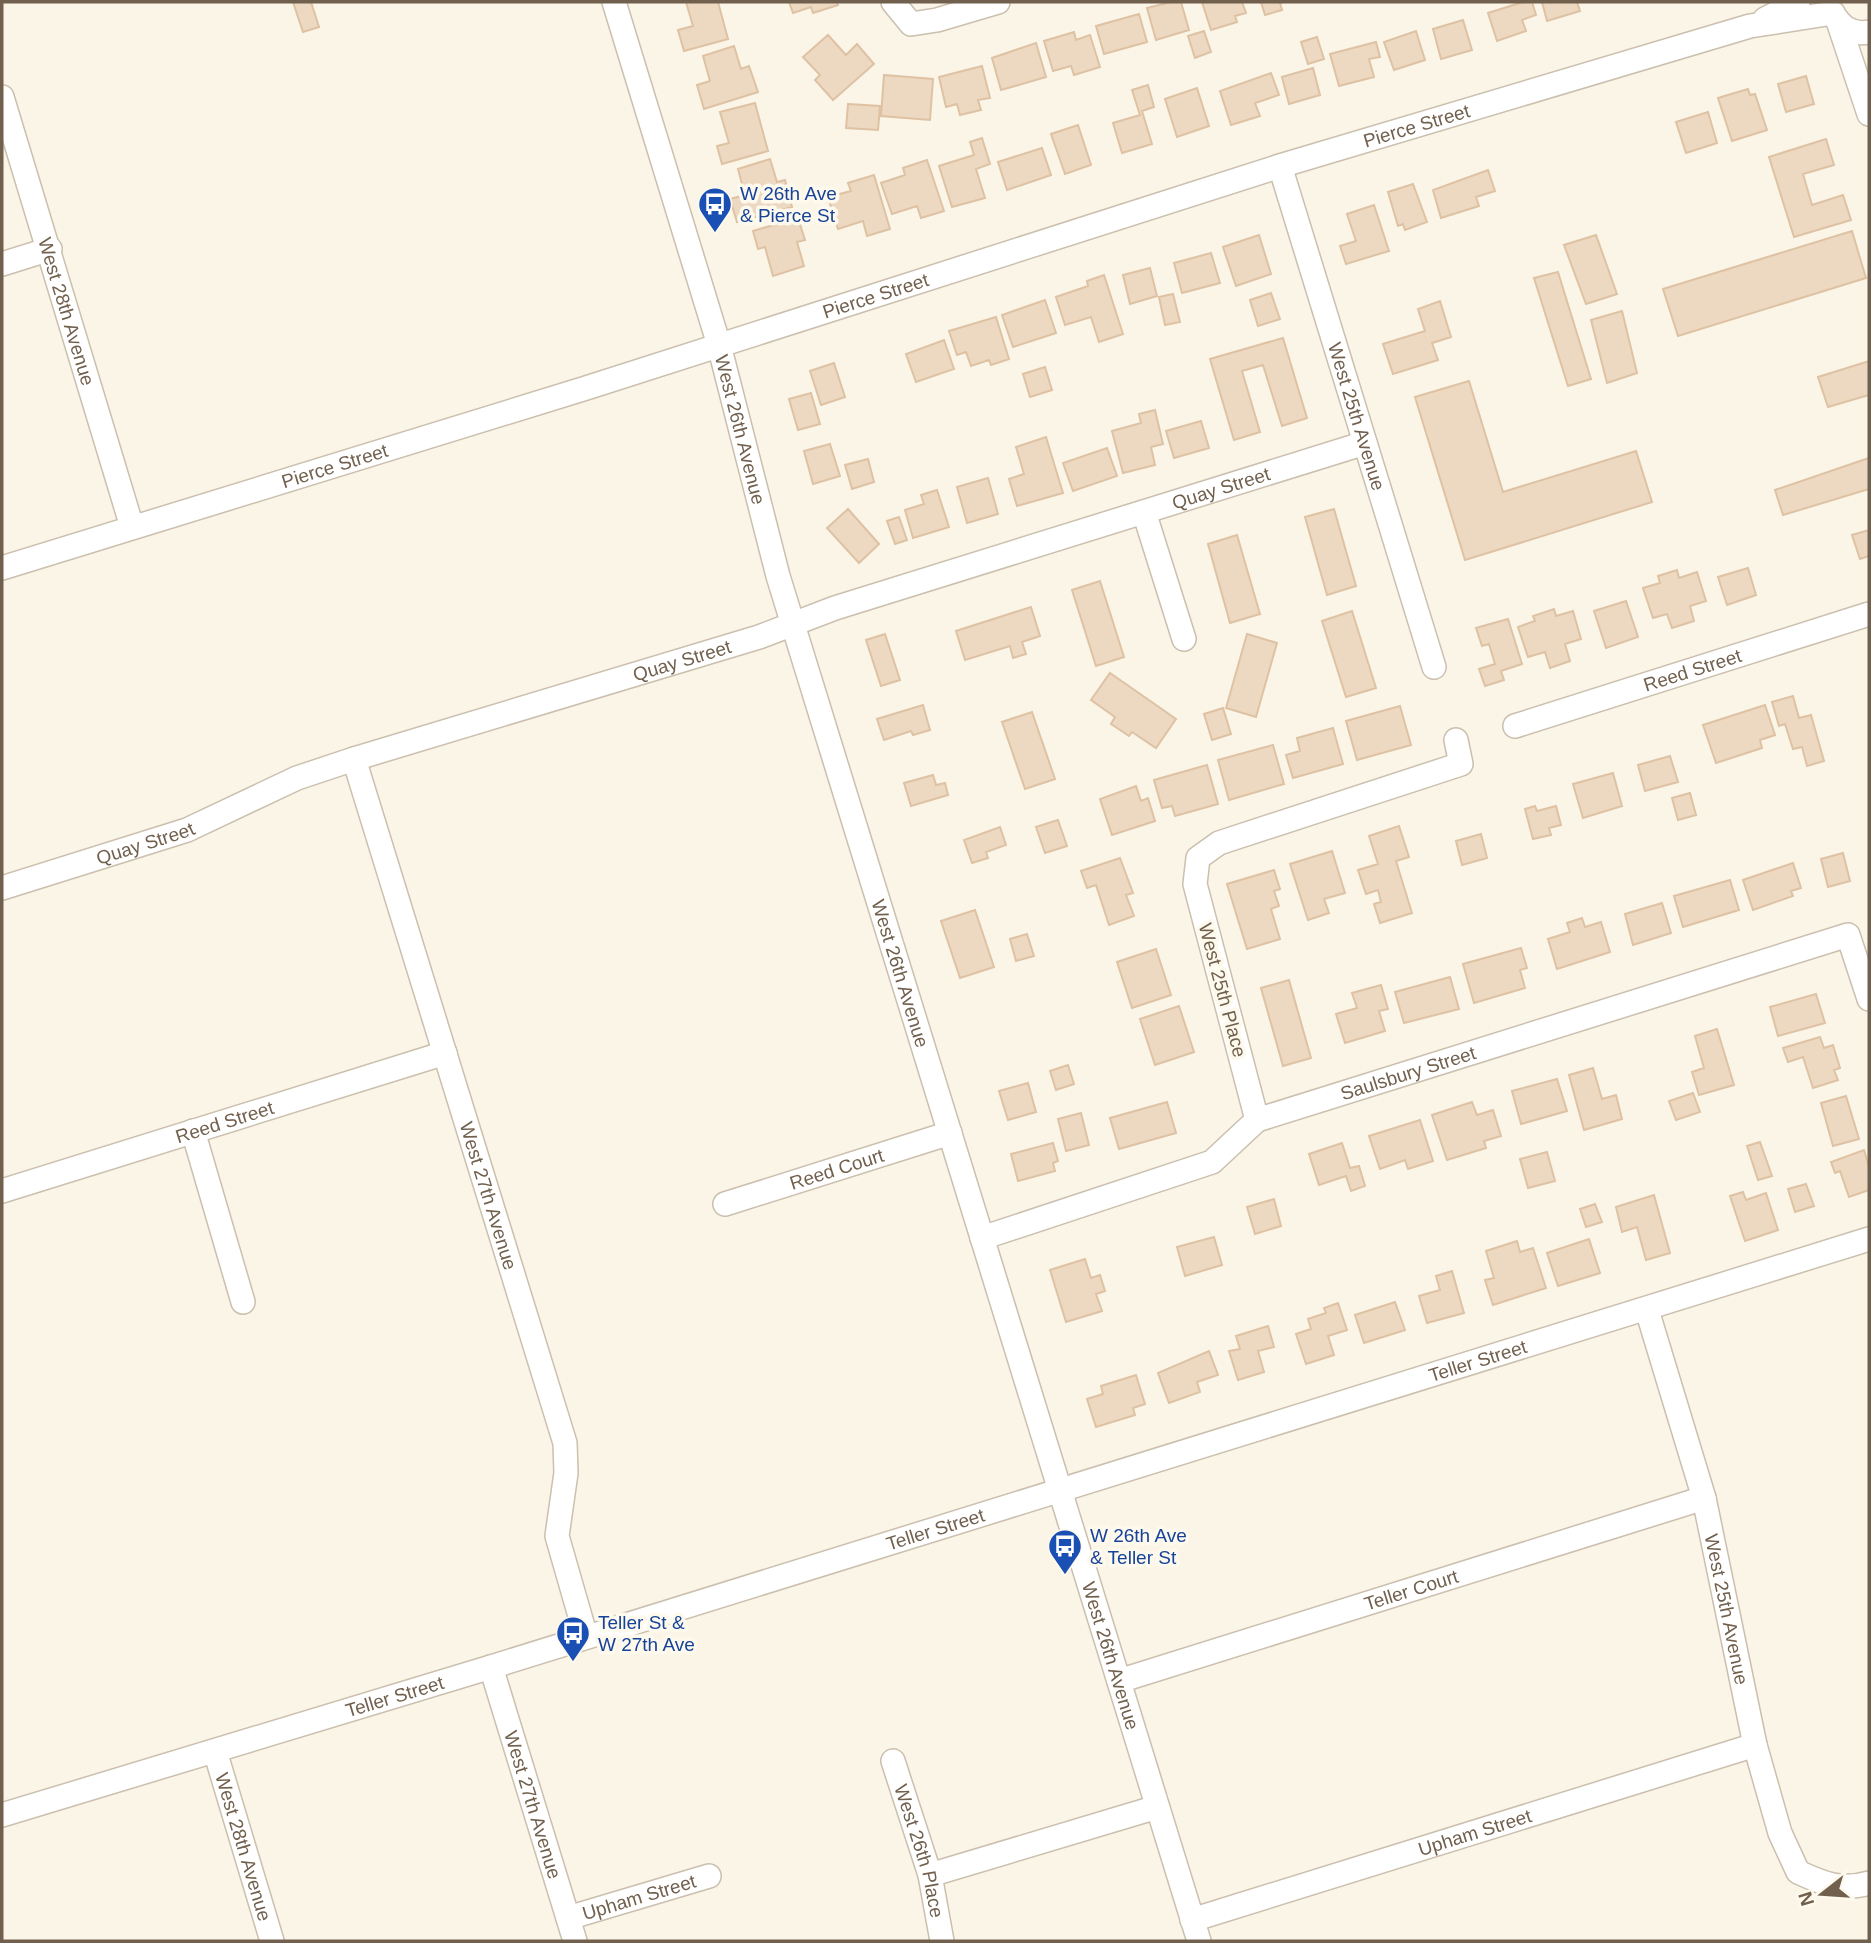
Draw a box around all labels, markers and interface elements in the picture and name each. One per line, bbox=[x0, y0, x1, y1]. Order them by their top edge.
street label: Pierce Street bbox=[1361, 100, 1473, 152]
place label: W 26th Ave & Pierce St bbox=[740, 183, 837, 226]
bus stop icon: W 26th Ave & Pierce St bbox=[696, 185, 734, 234]
street label: West 28th Avenue bbox=[34, 235, 99, 388]
street label: Pierce Street bbox=[820, 269, 932, 323]
street label: West 25th Avenue bbox=[1324, 340, 1389, 493]
street label: West 26th Avenue bbox=[711, 353, 769, 507]
street label: Pierce Street bbox=[279, 440, 391, 492]
street label: Quay Street bbox=[1169, 463, 1273, 513]
street label: Quay Street bbox=[630, 636, 734, 685]
street label: Reed Street bbox=[1641, 645, 1745, 696]
street label: Quay Street bbox=[94, 818, 199, 869]
street label: West 26th Avenue bbox=[867, 897, 933, 1050]
street label: West 25th Place bbox=[1195, 921, 1251, 1060]
street label: Saulsbury Street bbox=[1338, 1042, 1479, 1104]
street label: Reed Street bbox=[173, 1097, 277, 1147]
street label: West 27th Avenue bbox=[456, 1119, 521, 1272]
street label: Reed Court bbox=[787, 1144, 887, 1194]
street label: Teller Street bbox=[1426, 1336, 1530, 1386]
street label: Teller Street bbox=[884, 1504, 988, 1555]
place label: W 26th Ave & Teller St bbox=[1090, 1525, 1187, 1568]
bus stop icon: W 26th Ave & Teller St bbox=[1046, 1527, 1084, 1576]
street label: West 25th Avenue bbox=[1701, 1532, 1752, 1687]
street label: Teller Court bbox=[1362, 1565, 1461, 1615]
street label: West 26th Avenue bbox=[1078, 1579, 1143, 1732]
place label: Teller St & W 27th Ave bbox=[598, 1612, 695, 1655]
bus stop icon: Teller St & W 27th Ave bbox=[554, 1614, 592, 1663]
street label: Teller Street bbox=[343, 1672, 447, 1721]
street label: West 27th Avenue bbox=[500, 1728, 565, 1881]
street label: West 28th Avenue bbox=[211, 1770, 275, 1924]
street label: West 26th Place bbox=[890, 1782, 948, 1919]
street label: Upham Street bbox=[1416, 1805, 1535, 1860]
north arrow bbox=[1787, 1859, 1857, 1929]
street label: Upham Street bbox=[580, 1870, 699, 1924]
text: N bbox=[1794, 1889, 1818, 1908]

